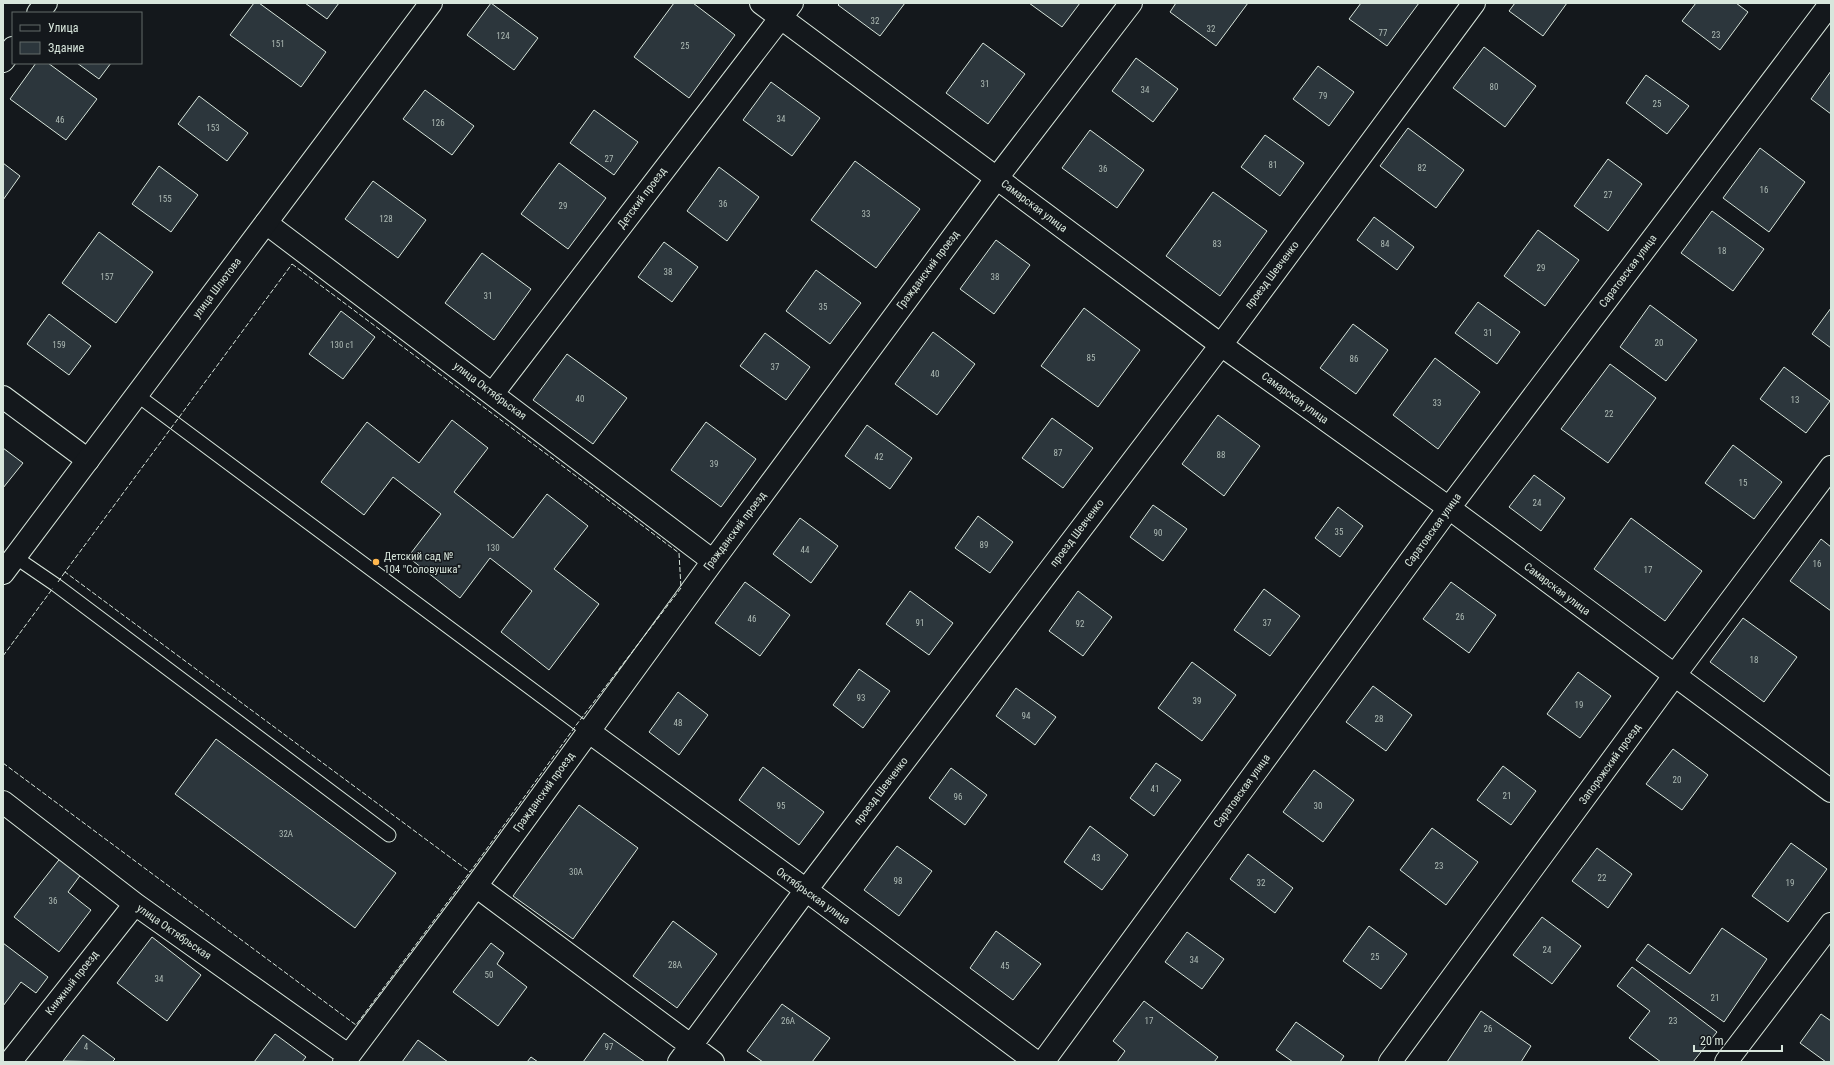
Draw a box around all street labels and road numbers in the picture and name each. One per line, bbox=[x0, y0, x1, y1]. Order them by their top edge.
street label: Детский проезд bbox=[615, 165, 669, 231]
street label: Самарская улица bbox=[998, 177, 1070, 235]
street label: Гражданский проезд bbox=[894, 228, 962, 312]
street label: Саратовская улица bbox=[1596, 232, 1660, 310]
street label: проезд Шевченко bbox=[1242, 238, 1302, 311]
street label: улица Шлютова bbox=[190, 255, 244, 321]
street label: улица Октябрьская bbox=[451, 359, 529, 423]
street label: Самарская улица bbox=[1259, 369, 1331, 427]
street label: Гражданский проезд bbox=[701, 489, 769, 573]
street label: Саратовская улица bbox=[1402, 491, 1464, 569]
street label: проезд Шевченко bbox=[1047, 496, 1107, 569]
street label: Самарская улица bbox=[1521, 560, 1593, 618]
street label: Запорожский проезд bbox=[1576, 721, 1644, 807]
street label: Гражданский проезд bbox=[511, 749, 577, 835]
street label: Саратовская улица bbox=[1211, 752, 1273, 830]
street label: проезд Шевченко bbox=[851, 754, 911, 827]
street label: Октябрьская улица bbox=[774, 865, 852, 927]
street label: улица Октябрьская bbox=[134, 901, 214, 963]
street label: Книжный проезд bbox=[43, 948, 101, 1018]

